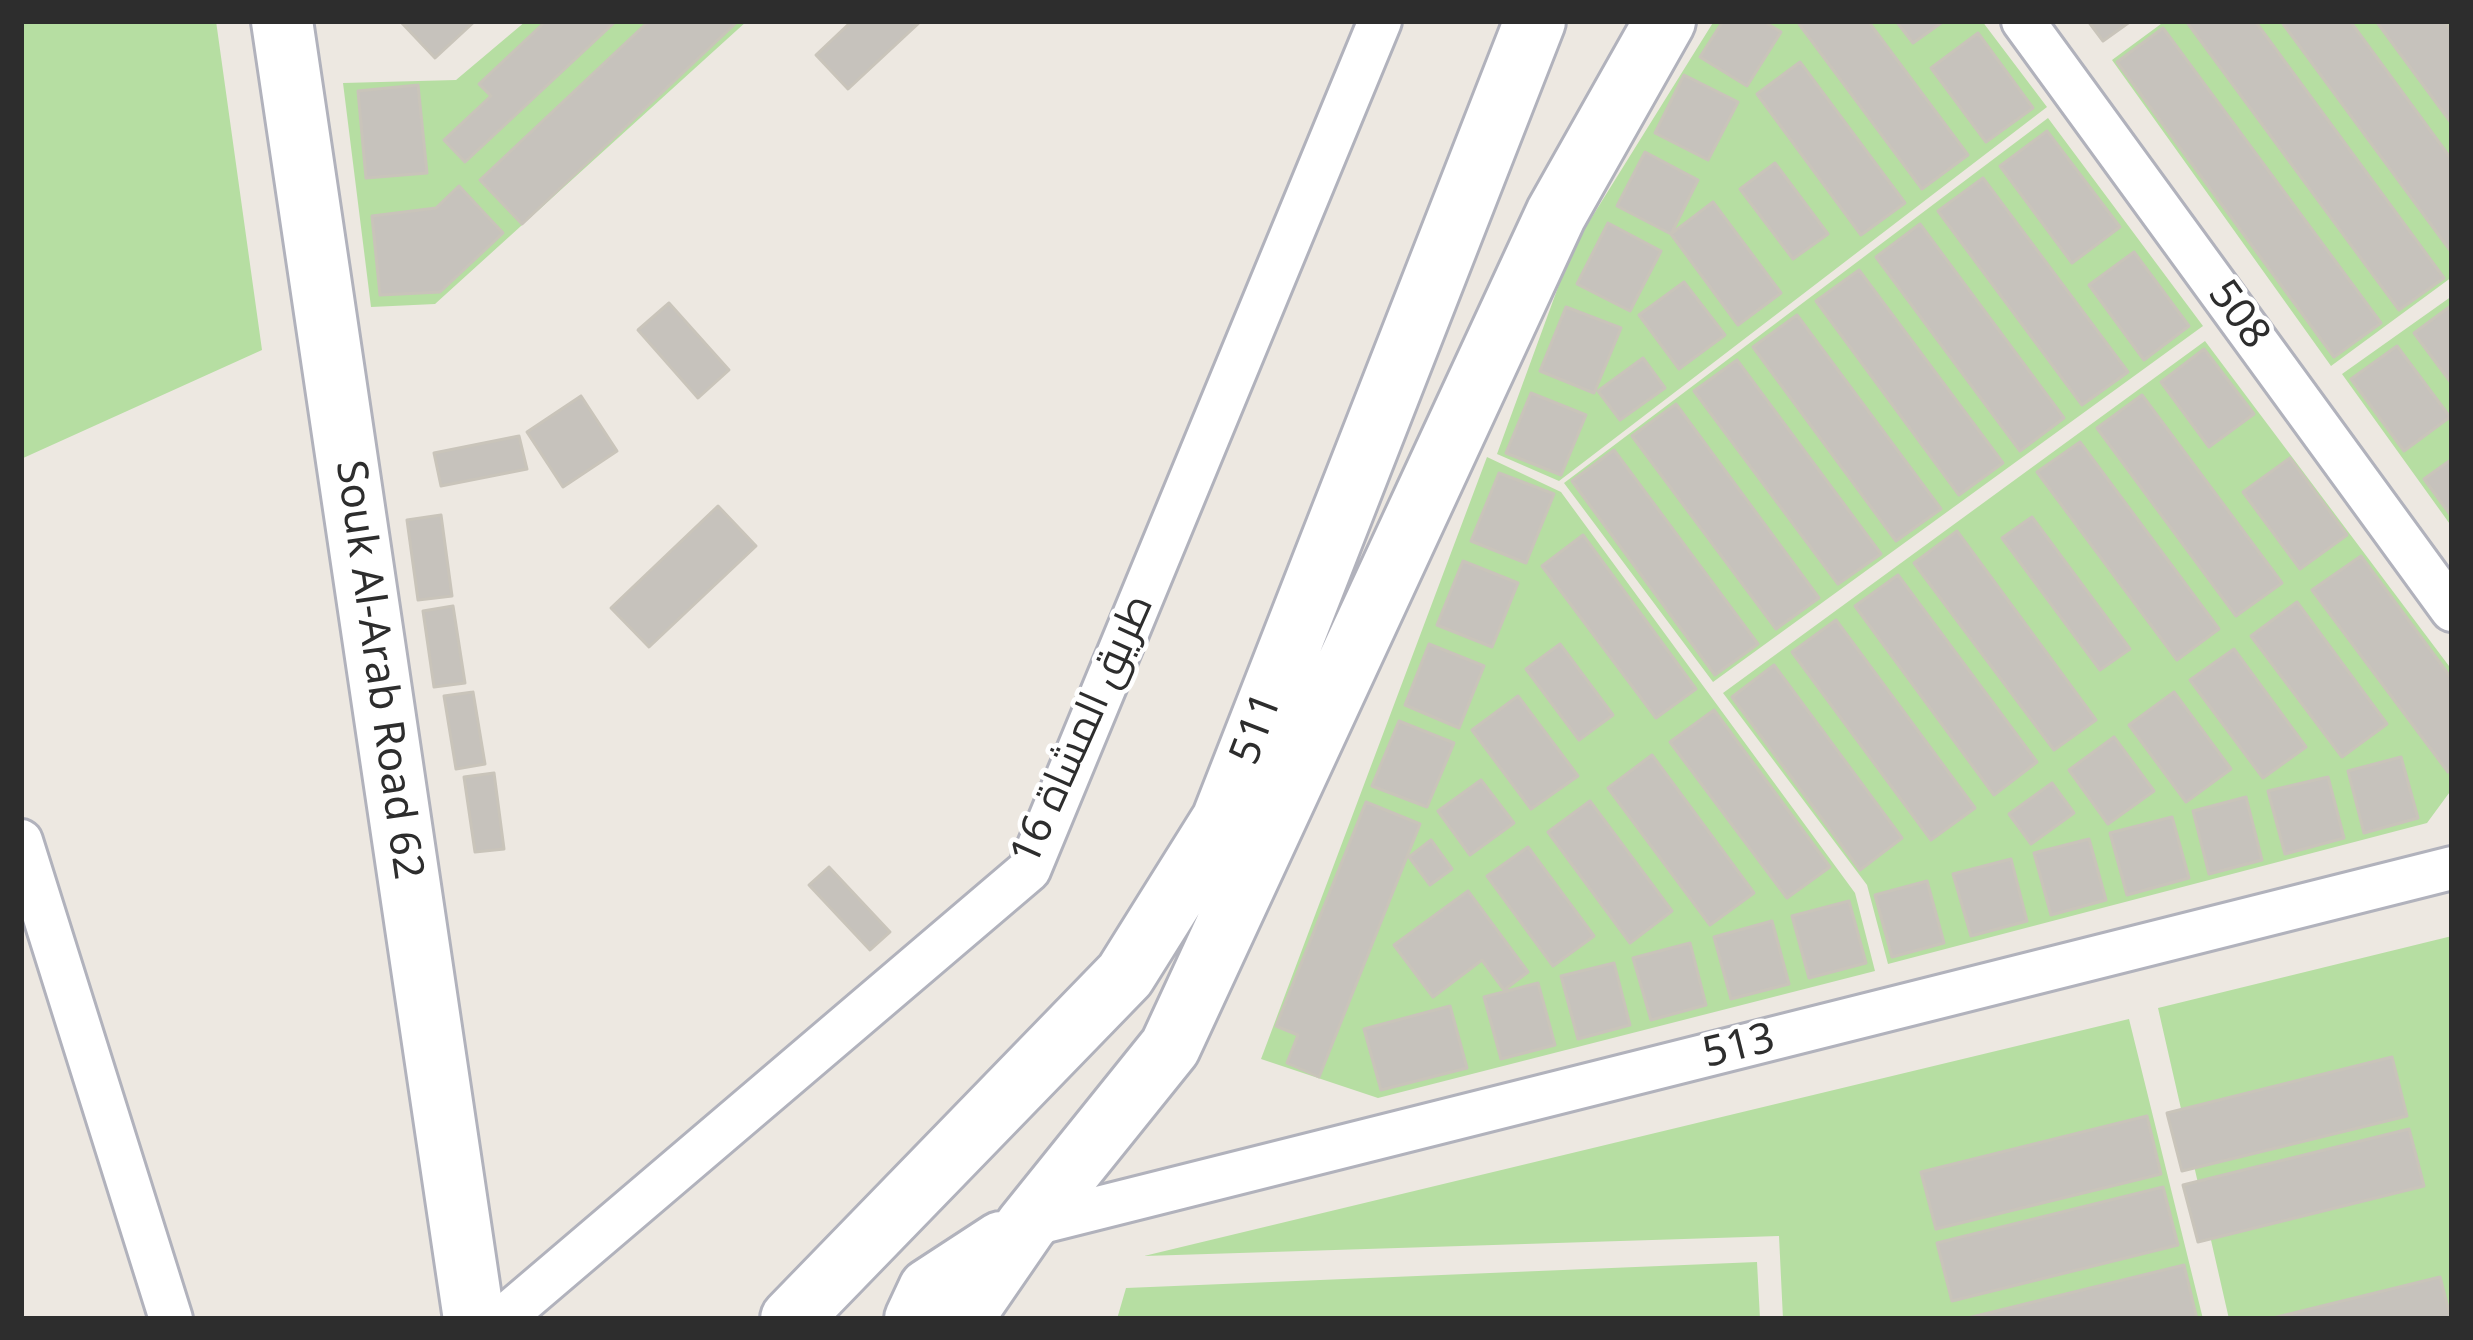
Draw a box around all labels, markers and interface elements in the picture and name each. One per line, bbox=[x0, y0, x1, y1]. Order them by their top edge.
street label: 508 bbox=[2196, 271, 2280, 359]
street label: Souk Al-Arab Road 62 bbox=[324, 457, 432, 883]
street label: طريق المشاة 16 bbox=[1001, 587, 1165, 873]
street label: 511 bbox=[1221, 686, 1293, 772]
street label: 513 bbox=[1698, 1014, 1780, 1080]

